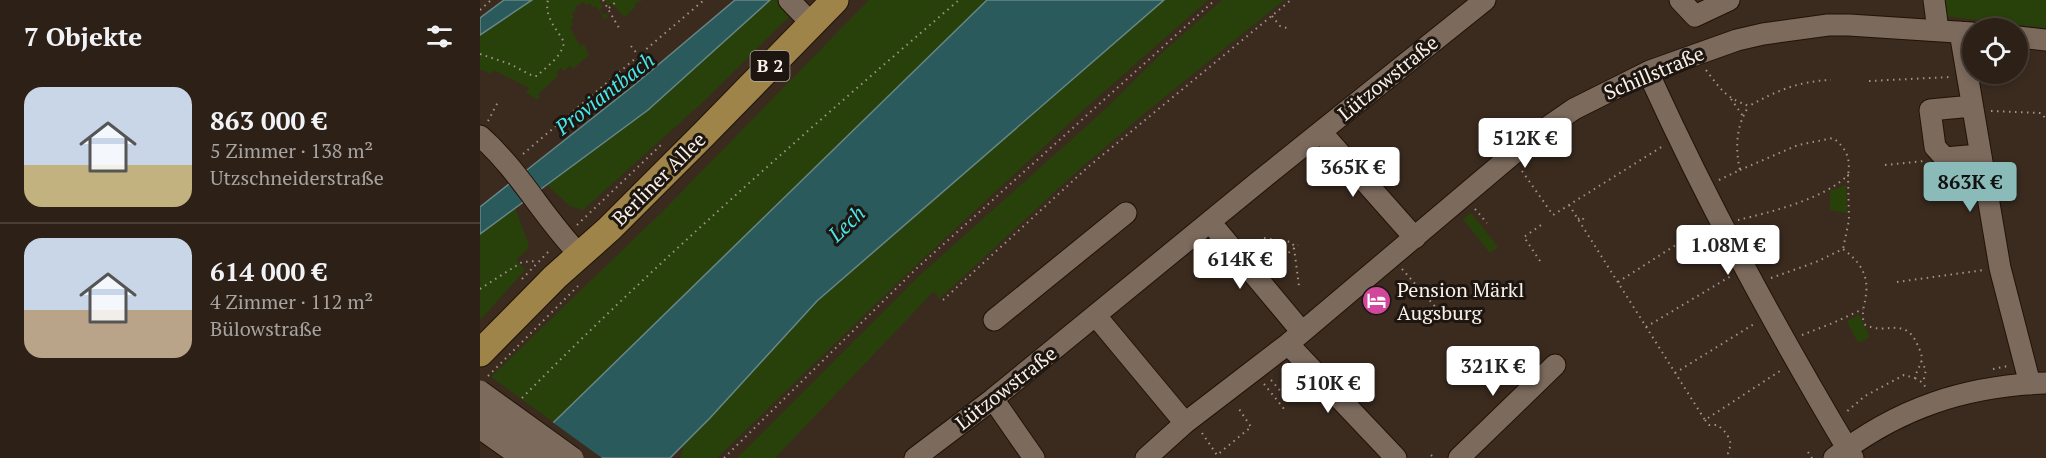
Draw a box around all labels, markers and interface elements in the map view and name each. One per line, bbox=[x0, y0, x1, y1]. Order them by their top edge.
map controls bbox=[1962, 18, 2028, 84]
button: locate bbox=[1962, 18, 2028, 84]
text: 7 Objekte bbox=[24, 19, 142, 53]
icon: filters bbox=[423, 20, 456, 53]
street label: Lützowstraße bbox=[1332, 29, 1443, 126]
street label: Schillstraße bbox=[1599, 39, 1708, 106]
water label: Proviantbach bbox=[548, 46, 660, 141]
road number: B 2 bbox=[750, 51, 790, 81]
text: 863 000 € bbox=[210, 103, 327, 137]
icon: home bbox=[72, 111, 144, 183]
pin: 512K € bbox=[1476, 118, 1574, 169]
text: 512K € bbox=[1493, 124, 1557, 151]
street label: Berliner Allee bbox=[606, 126, 711, 231]
text: 5 Zimmer · 138 m² bbox=[210, 137, 373, 164]
pin: 365K € bbox=[1304, 147, 1402, 198]
text: 365K € bbox=[1321, 153, 1385, 180]
pin: 863K € bbox=[1921, 162, 2019, 213]
text: Utzschneiderstraße bbox=[210, 164, 384, 191]
text: 863K € bbox=[1938, 168, 2002, 195]
water label: Lech bbox=[821, 199, 871, 248]
pin: 1.08M € bbox=[1673, 225, 1783, 276]
text: 1.08M € bbox=[1690, 231, 1766, 258]
pin: 614K € bbox=[1191, 239, 1289, 290]
text: 614K € bbox=[1208, 245, 1272, 272]
text: 614 000 € bbox=[210, 254, 327, 288]
icon: home bbox=[72, 262, 144, 334]
place label: Pension Märkl Augsburg bbox=[1397, 276, 1524, 326]
hotel icon: Pension Märkl Augsburg bbox=[1360, 285, 1392, 317]
text: 4 Zimmer · 112 m² bbox=[210, 288, 373, 315]
text: Bülowstraße bbox=[210, 315, 322, 342]
street label: Lützowstraße bbox=[950, 340, 1062, 436]
pin: 321K € bbox=[1444, 346, 1542, 397]
text: 321K € bbox=[1461, 352, 1525, 379]
pin: 510K € bbox=[1279, 363, 1377, 414]
text: 510K € bbox=[1296, 369, 1360, 396]

